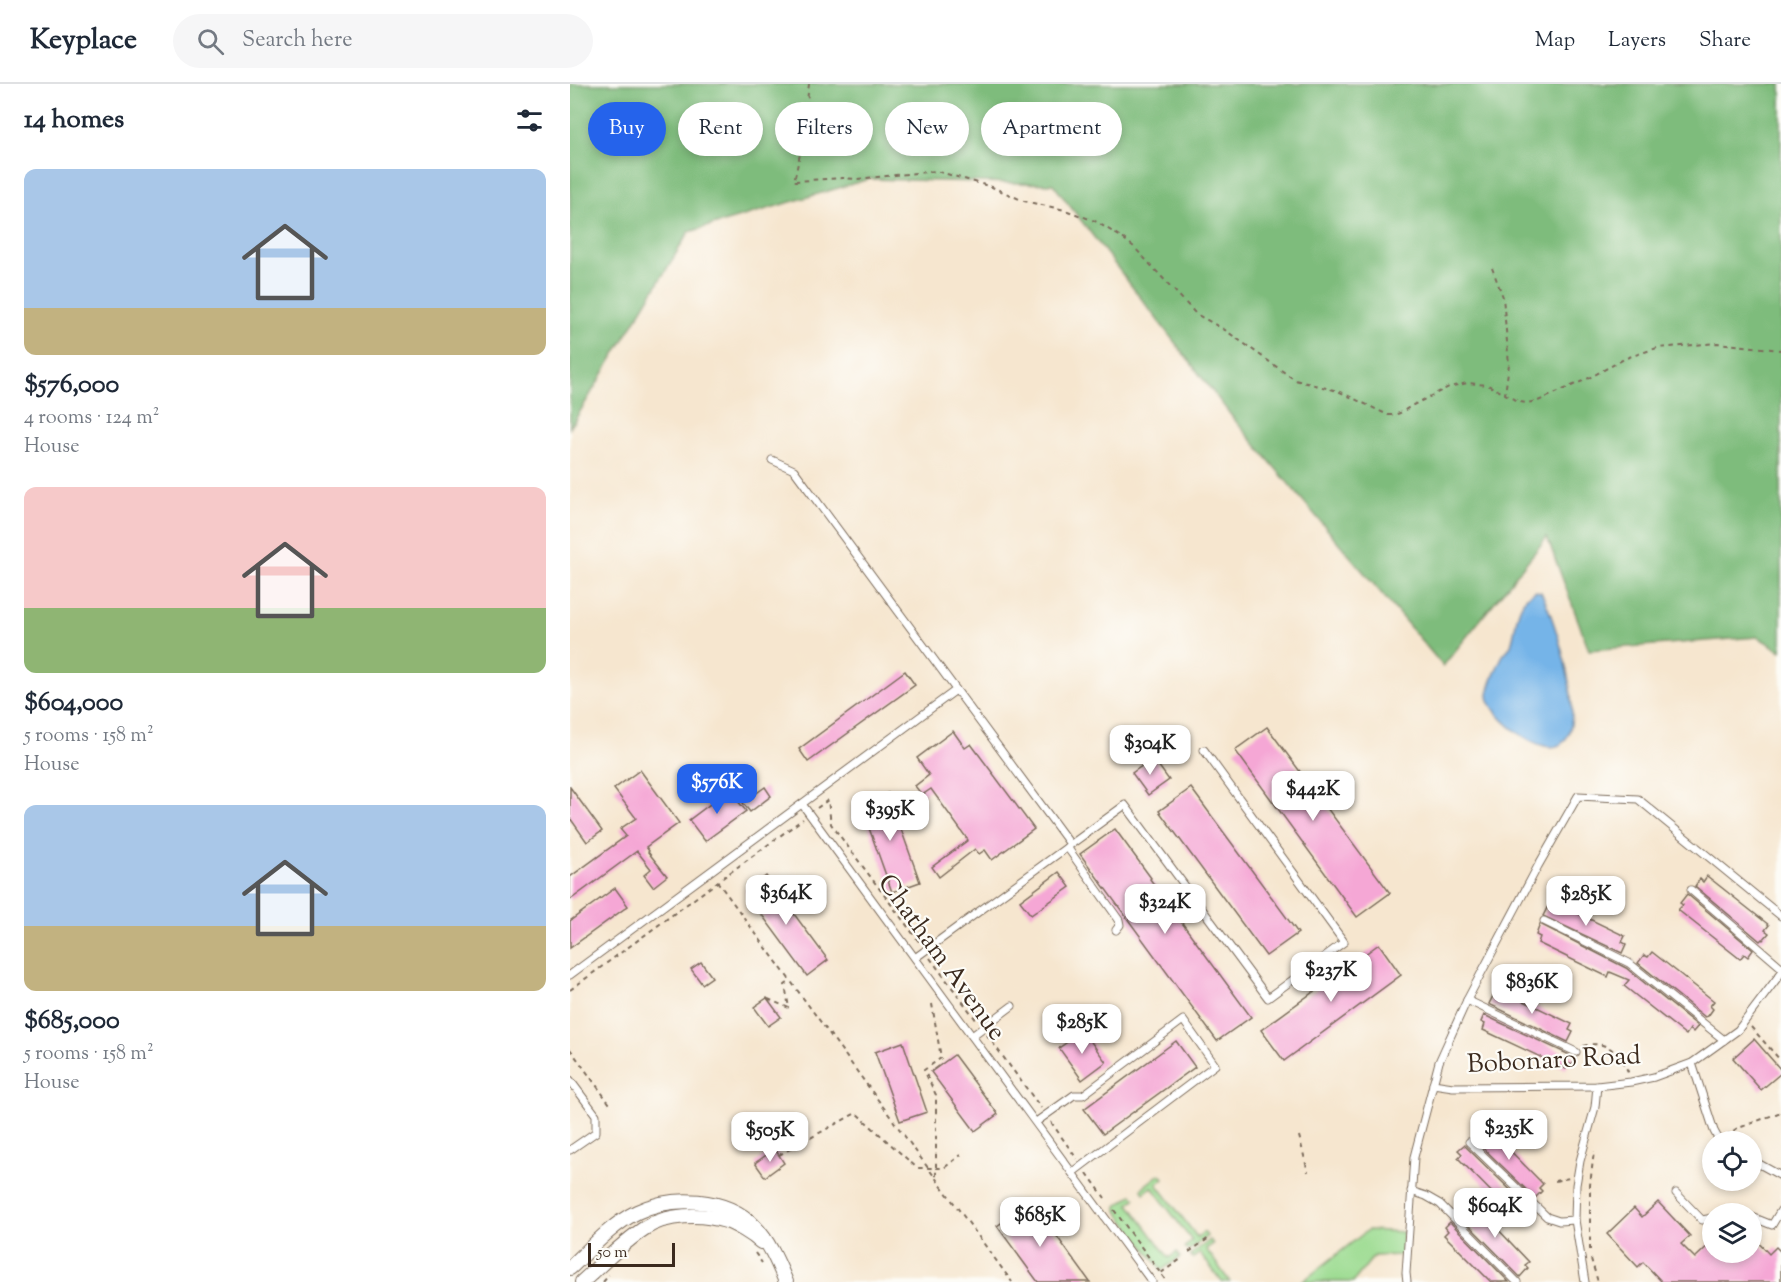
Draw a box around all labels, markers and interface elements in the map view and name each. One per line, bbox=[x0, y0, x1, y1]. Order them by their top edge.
search box bbox=[173, 14, 593, 68]
text: Keyplace bbox=[30, 21, 137, 61]
icon: search bbox=[194, 25, 227, 58]
text: Search here bbox=[242, 25, 352, 57]
text: Map bbox=[1535, 26, 1575, 56]
text: Layers bbox=[1608, 26, 1666, 56]
text: Share bbox=[1699, 26, 1751, 56]
text: 14 homes bbox=[24, 102, 124, 139]
chip: Buy bbox=[588, 102, 666, 156]
chip: Rent bbox=[678, 102, 763, 156]
chip: Filters bbox=[775, 102, 873, 156]
chip: New bbox=[885, 102, 969, 156]
chip: Apartment bbox=[981, 102, 1122, 156]
icon: filters bbox=[513, 104, 546, 137]
icon: home bbox=[231, 208, 339, 316]
text: $576,000 bbox=[24, 367, 119, 404]
text: 4 rooms · 124 m² bbox=[24, 404, 159, 433]
text: House bbox=[24, 433, 79, 462]
icon: home bbox=[231, 526, 339, 634]
text: $604,000 bbox=[24, 685, 123, 722]
text: 5 rooms · 158 m² bbox=[24, 722, 154, 751]
pin: $304K bbox=[1108, 725, 1192, 776]
text: $304K bbox=[1124, 730, 1176, 759]
text: House bbox=[24, 751, 79, 780]
pin: $576K bbox=[675, 764, 759, 815]
text: $576K bbox=[691, 769, 743, 798]
pin: $442K bbox=[1271, 771, 1355, 822]
text: $442K bbox=[1286, 776, 1340, 805]
pin: $395K bbox=[848, 791, 932, 842]
text: $395K bbox=[865, 796, 915, 825]
icon: home bbox=[231, 844, 339, 952]
street label: Chatham Avenue bbox=[868, 867, 1014, 1049]
pin: $364K bbox=[744, 875, 828, 926]
pin: $285K bbox=[1544, 876, 1628, 927]
text: $364K bbox=[760, 880, 812, 909]
text: $285K bbox=[1560, 881, 1612, 910]
pin: $324K bbox=[1123, 884, 1207, 935]
text: $324K bbox=[1139, 889, 1191, 918]
pin: $237K bbox=[1289, 952, 1373, 1003]
text: $237K bbox=[1305, 957, 1357, 986]
pin: $836K bbox=[1490, 964, 1574, 1015]
text: $836K bbox=[1506, 969, 1558, 998]
text: $685,000 bbox=[24, 1003, 120, 1040]
pin: $285K bbox=[1040, 1004, 1124, 1055]
text: $285K bbox=[1056, 1009, 1108, 1038]
street label: Bobonaro Road bbox=[1466, 1038, 1642, 1084]
text: 5 rooms · 158 m² bbox=[24, 1040, 154, 1069]
text: House bbox=[24, 1069, 79, 1098]
pin: $235K bbox=[1467, 1110, 1551, 1161]
pin: $505K bbox=[728, 1112, 812, 1163]
text: $235K bbox=[1484, 1115, 1534, 1144]
text: $505K bbox=[745, 1117, 795, 1146]
map controls bbox=[1702, 1131, 1762, 1263]
button: locate bbox=[1702, 1131, 1762, 1191]
pin: $604K bbox=[1453, 1188, 1537, 1239]
text: $604K bbox=[1468, 1193, 1522, 1222]
pin: $685K bbox=[998, 1197, 1082, 1248]
text: $685K bbox=[1014, 1202, 1066, 1231]
button: layers bbox=[1702, 1203, 1762, 1263]
scale bar bbox=[588, 1240, 675, 1268]
text: 50 m bbox=[597, 1242, 628, 1265]

